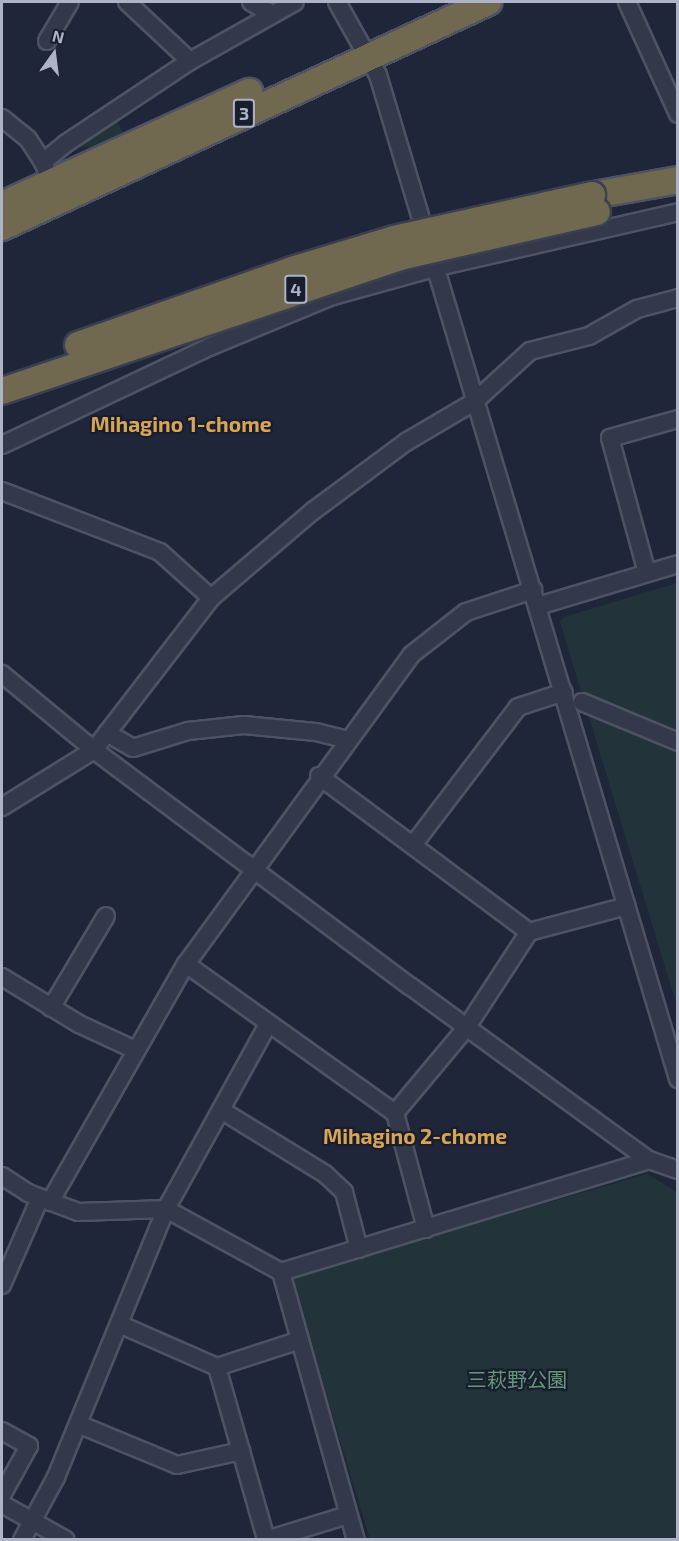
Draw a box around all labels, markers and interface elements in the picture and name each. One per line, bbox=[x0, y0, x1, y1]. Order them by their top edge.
north arrow bbox=[24, 24, 84, 84]
text: N bbox=[51, 25, 66, 47]
road number: 3 bbox=[232, 98, 256, 128]
road number: 4 bbox=[284, 274, 308, 304]
district label: Mihagino 1-chome bbox=[91, 411, 271, 437]
district label: Mihagino 2-chome bbox=[323, 1123, 507, 1149]
park label: 三萩野公園 bbox=[467, 1367, 567, 1391]

